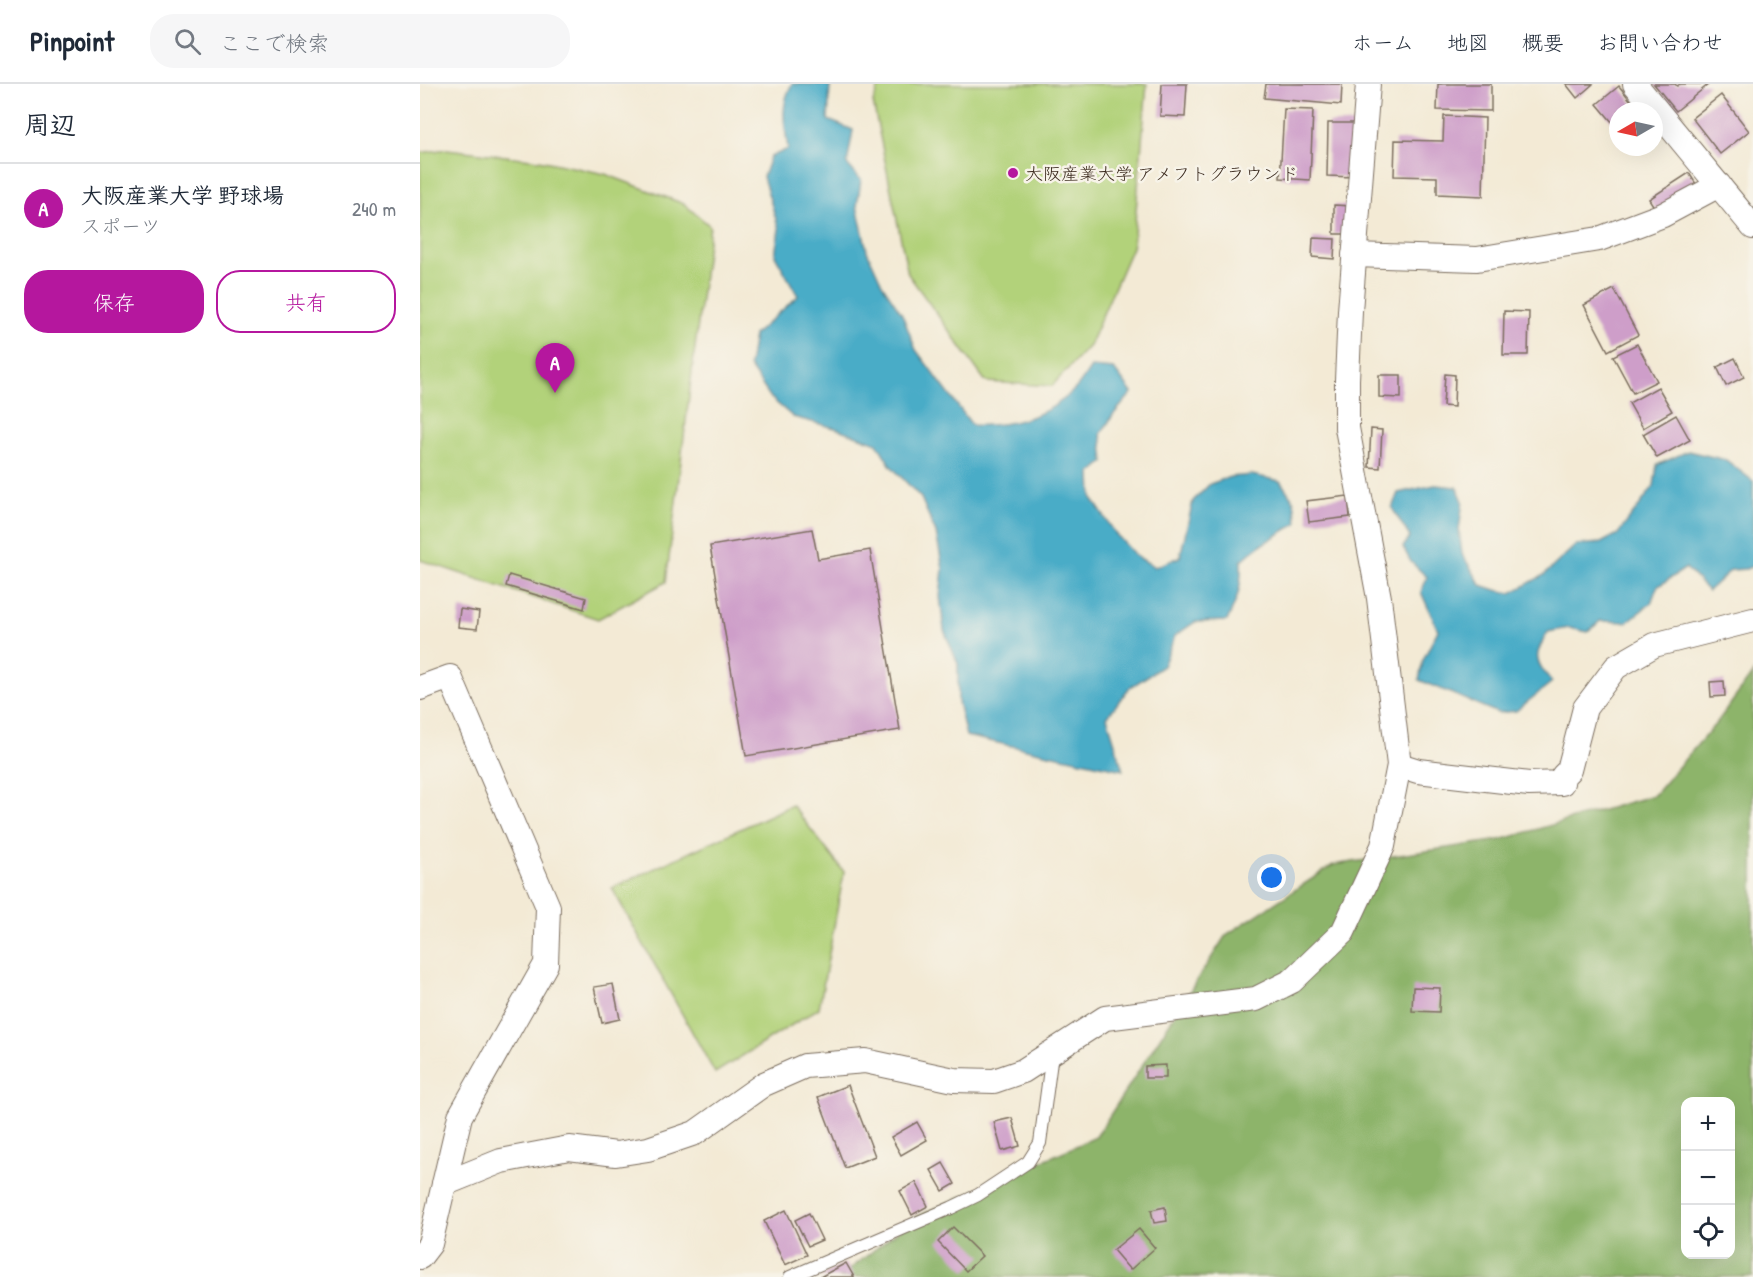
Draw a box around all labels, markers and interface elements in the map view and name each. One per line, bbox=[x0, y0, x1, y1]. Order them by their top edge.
search box bbox=[150, 14, 570, 68]
text: Pinpoint bbox=[30, 22, 114, 60]
icon: search bbox=[171, 25, 204, 58]
text: ここで検索 bbox=[219, 28, 329, 58]
text: ホーム bbox=[1352, 28, 1414, 57]
text: 地図 bbox=[1447, 28, 1489, 57]
text: 概要 bbox=[1522, 28, 1564, 57]
text: お問い合わせ bbox=[1597, 28, 1723, 57]
north arrow bbox=[1609, 102, 1663, 156]
text: 周辺 bbox=[24, 107, 76, 142]
place label: 大阪産業大学 アメフトグラウンド bbox=[1025, 161, 1298, 186]
marker: 大阪産業大学 アメフトグラウンド bbox=[1006, 166, 1020, 180]
text: 大阪産業大学 野球場 bbox=[81, 180, 284, 210]
text: A bbox=[39, 195, 48, 222]
text: 240 m bbox=[352, 195, 396, 222]
text: スポーツ bbox=[81, 212, 161, 239]
button: 保存 bbox=[24, 270, 204, 333]
button: 共有 bbox=[216, 270, 396, 333]
pin: A bbox=[536, 344, 574, 393]
your location bbox=[1257, 863, 1286, 892]
map controls bbox=[1681, 1097, 1735, 1259]
button: + bbox=[1681, 1097, 1735, 1151]
button: − bbox=[1681, 1151, 1735, 1205]
button: locate bbox=[1681, 1205, 1735, 1259]

